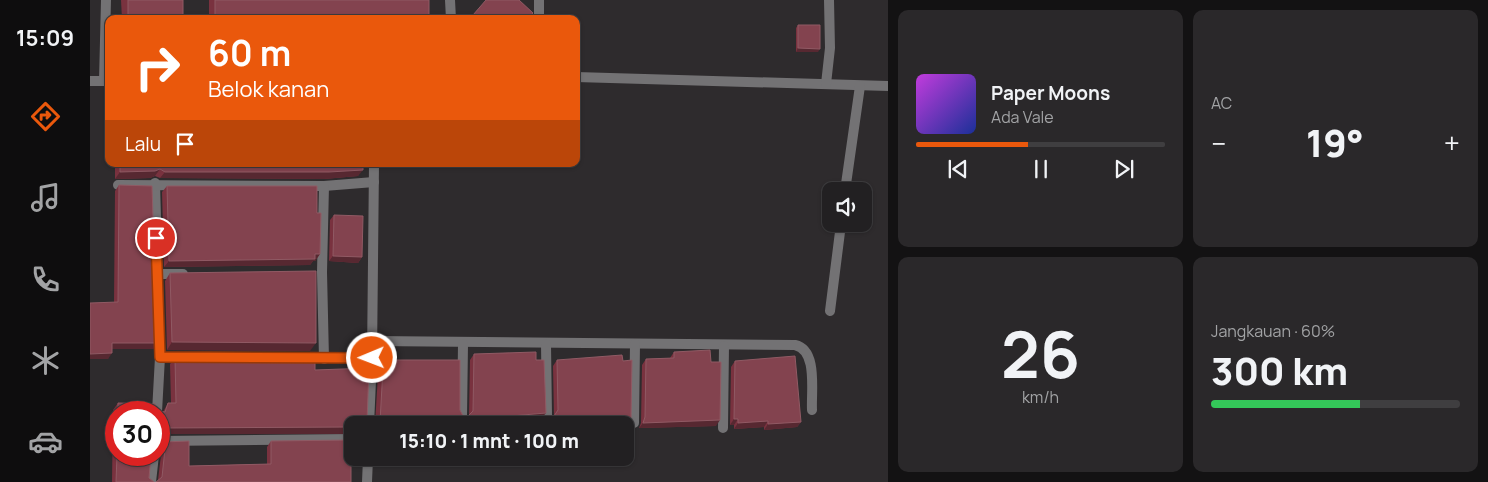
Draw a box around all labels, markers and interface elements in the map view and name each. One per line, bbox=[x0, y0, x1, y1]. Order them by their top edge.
text: 15:09 bbox=[16, 23, 74, 53]
text: 60 m bbox=[208, 29, 291, 77]
icon: right bbox=[125, 35, 190, 100]
text: Belok kanan bbox=[208, 74, 329, 104]
text: Paper Moons bbox=[991, 80, 1110, 106]
text: AC bbox=[1211, 92, 1232, 114]
icon: directions bbox=[28, 99, 63, 134]
text: Ada Vale bbox=[991, 106, 1054, 128]
text: 19° bbox=[1306, 116, 1364, 168]
text: − bbox=[1211, 124, 1226, 162]
text: + bbox=[1444, 124, 1460, 162]
icon: arrive bbox=[171, 130, 199, 158]
text: Lalu bbox=[125, 131, 161, 157]
icon: previous bbox=[944, 155, 972, 183]
icon: pause bbox=[1027, 155, 1055, 183]
icon: next bbox=[1110, 155, 1138, 183]
icon: music bbox=[28, 180, 63, 215]
map controls bbox=[822, 182, 872, 232]
button: sound bbox=[822, 182, 872, 232]
pin bbox=[135, 217, 177, 259]
icon: arrive bbox=[142, 224, 170, 252]
icon: phone bbox=[28, 262, 63, 297]
text: 26 bbox=[1001, 309, 1080, 398]
text: Jangkauan · 60% bbox=[1211, 320, 1335, 342]
position arrow bbox=[345, 331, 397, 383]
icon: climate bbox=[28, 343, 63, 378]
text: 300 km bbox=[1211, 344, 1348, 396]
text: km/h bbox=[1022, 386, 1059, 408]
speed limit sign: 30 bbox=[105, 401, 170, 466]
icon: car bbox=[28, 424, 63, 459]
text: 15:10 · 1 mnt · 100 m bbox=[399, 428, 579, 454]

